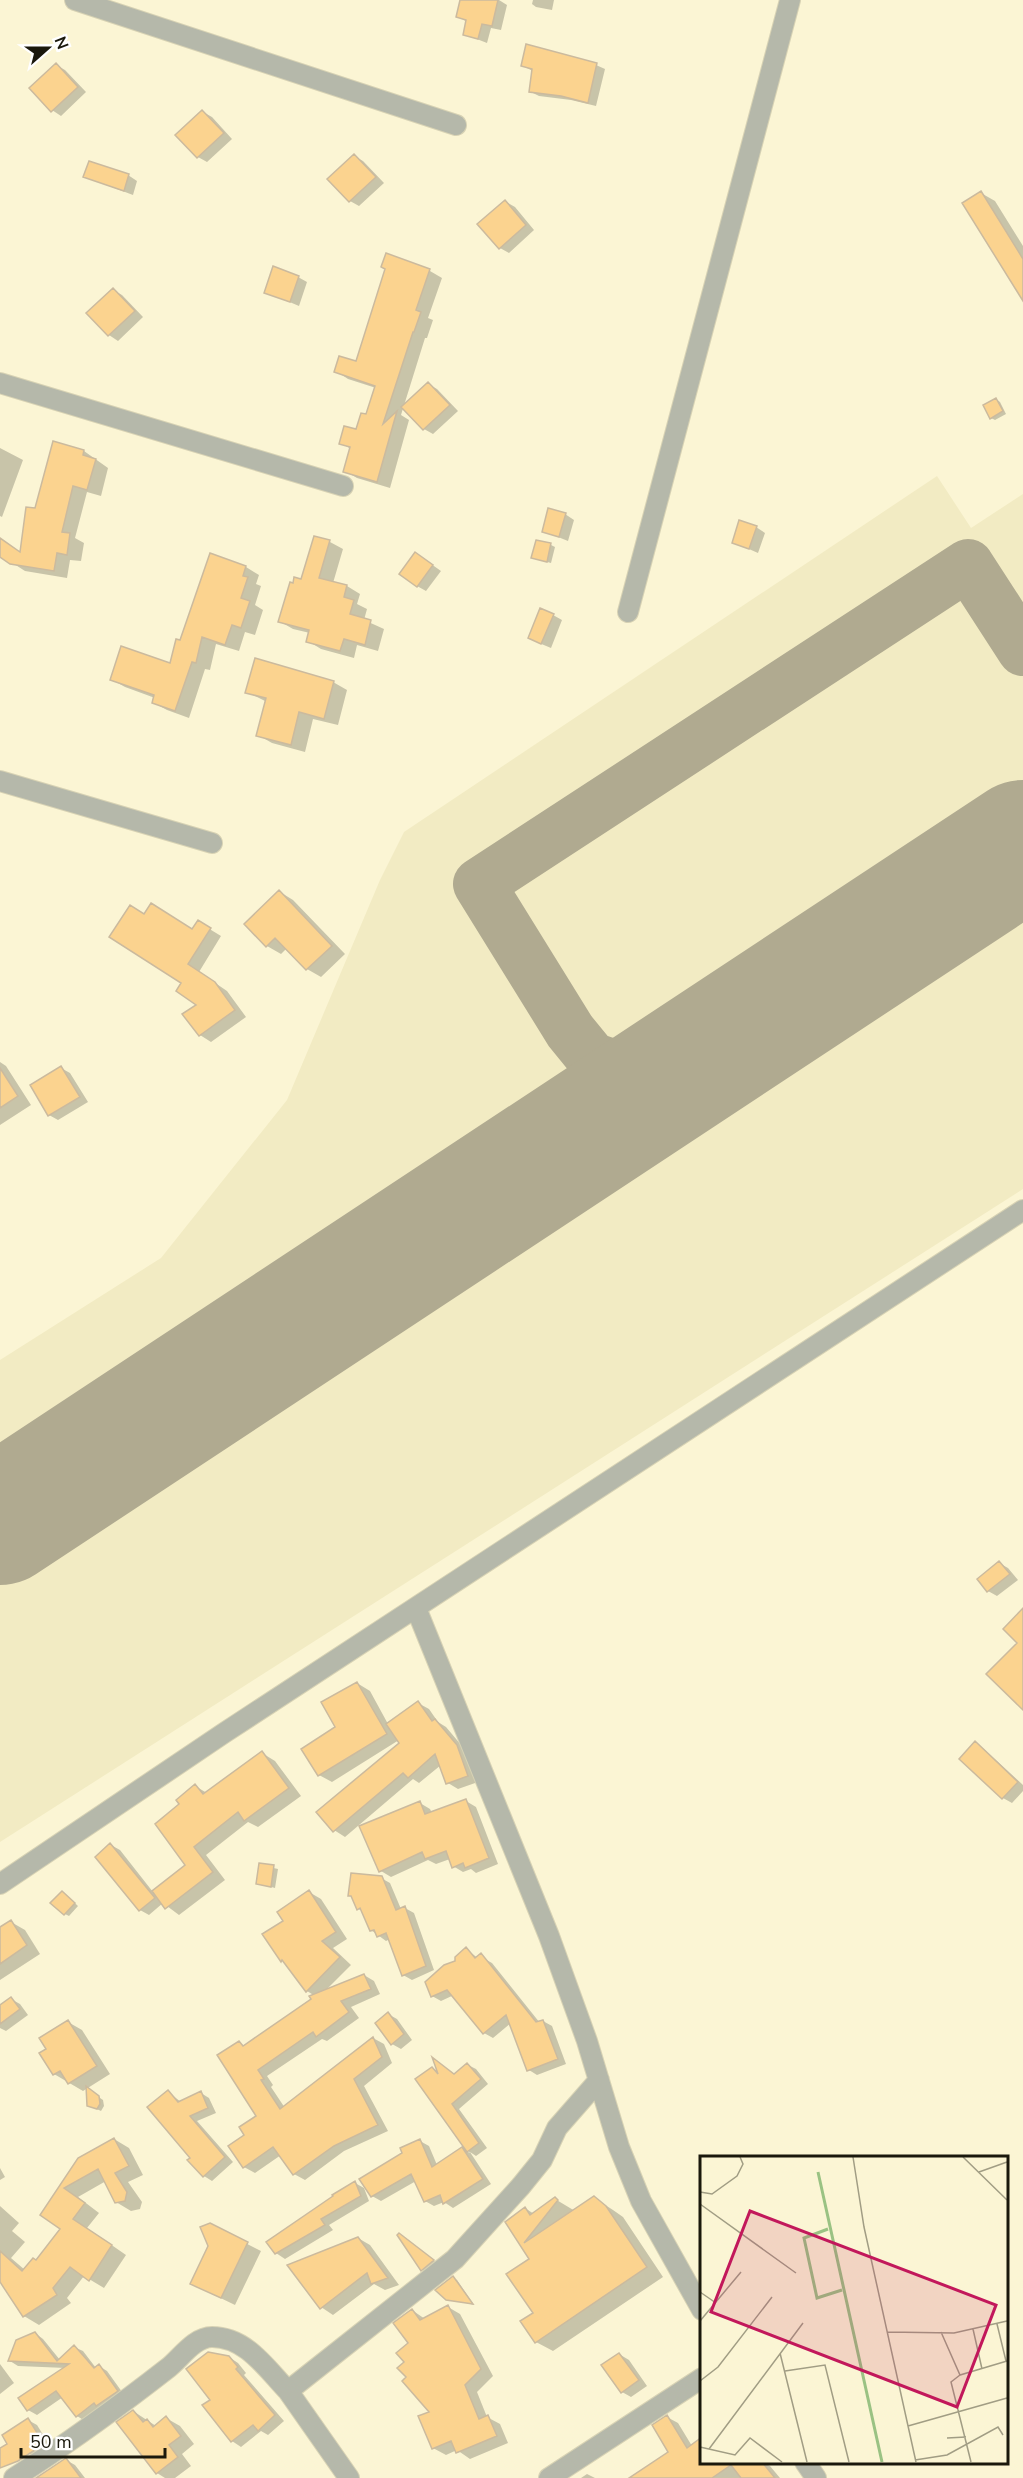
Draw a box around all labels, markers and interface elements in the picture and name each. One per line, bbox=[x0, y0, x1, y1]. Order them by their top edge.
north arrow bbox=[18, 18, 78, 78]
text: N bbox=[49, 33, 73, 53]
inset map bbox=[700, 2156, 1008, 2463]
scale bar bbox=[21, 2421, 165, 2459]
text: 50 m bbox=[30, 2430, 72, 2454]

